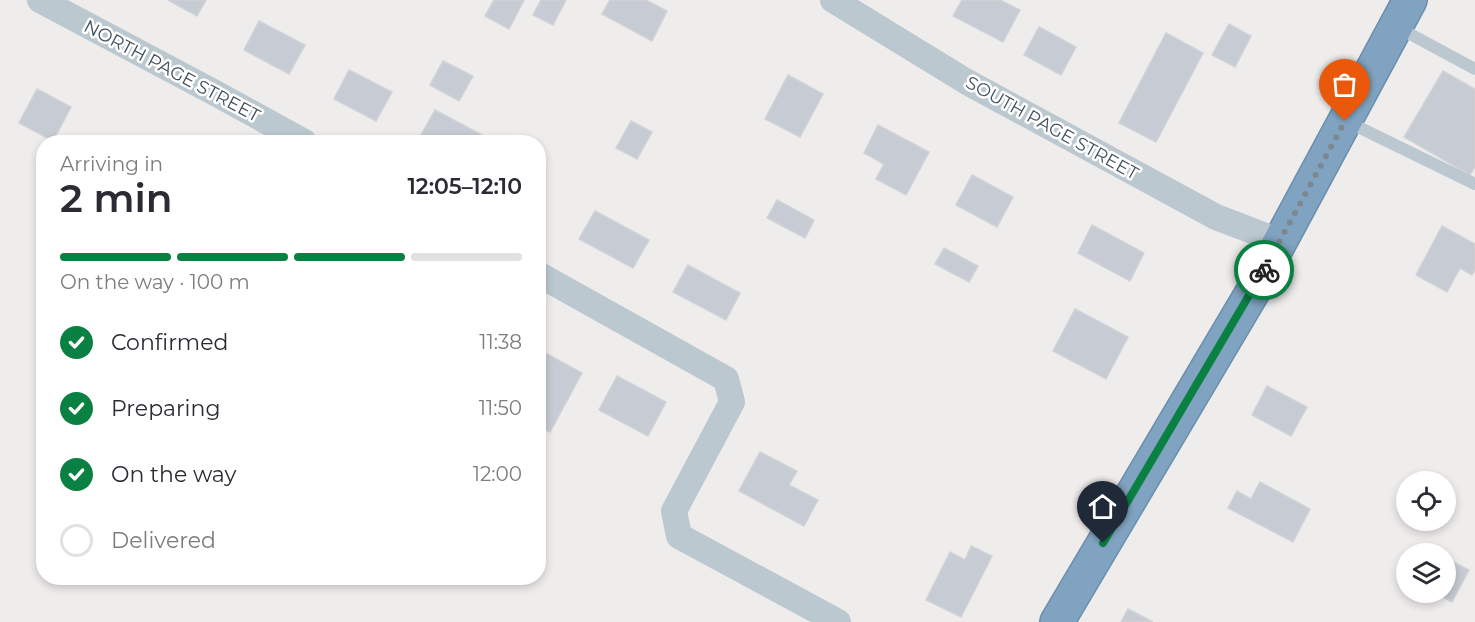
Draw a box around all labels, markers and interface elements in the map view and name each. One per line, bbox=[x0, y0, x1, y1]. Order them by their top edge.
street label: NORTH PAGE STREET bbox=[80, 15, 264, 127]
pin bbox=[1319, 59, 1370, 121]
icon: bag bbox=[1328, 68, 1361, 101]
street label: SOUTH PAGE STREET bbox=[962, 71, 1143, 185]
text: Arriving in bbox=[60, 152, 163, 176]
text: 12:05–12:10 bbox=[407, 173, 522, 200]
text: 2 min bbox=[60, 174, 173, 222]
courier bbox=[1234, 240, 1294, 300]
icon: bike bbox=[1248, 254, 1281, 287]
text: On the way · 100 m bbox=[60, 270, 250, 294]
icon: check bbox=[60, 326, 93, 359]
text: Confirmed bbox=[111, 329, 228, 356]
text: 11:38 bbox=[479, 330, 522, 354]
icon: check bbox=[60, 392, 93, 425]
text: Preparing bbox=[111, 395, 220, 422]
text: 11:50 bbox=[479, 396, 522, 420]
icon: check bbox=[60, 458, 93, 491]
text: On the way bbox=[111, 461, 236, 488]
text: 12:00 bbox=[473, 462, 522, 486]
map controls bbox=[1396, 471, 1456, 603]
button: locate bbox=[1396, 471, 1456, 531]
pin bbox=[1077, 481, 1128, 543]
icon: home bbox=[1086, 490, 1119, 523]
text: Delivered bbox=[111, 527, 216, 554]
button: layers bbox=[1396, 543, 1456, 603]

